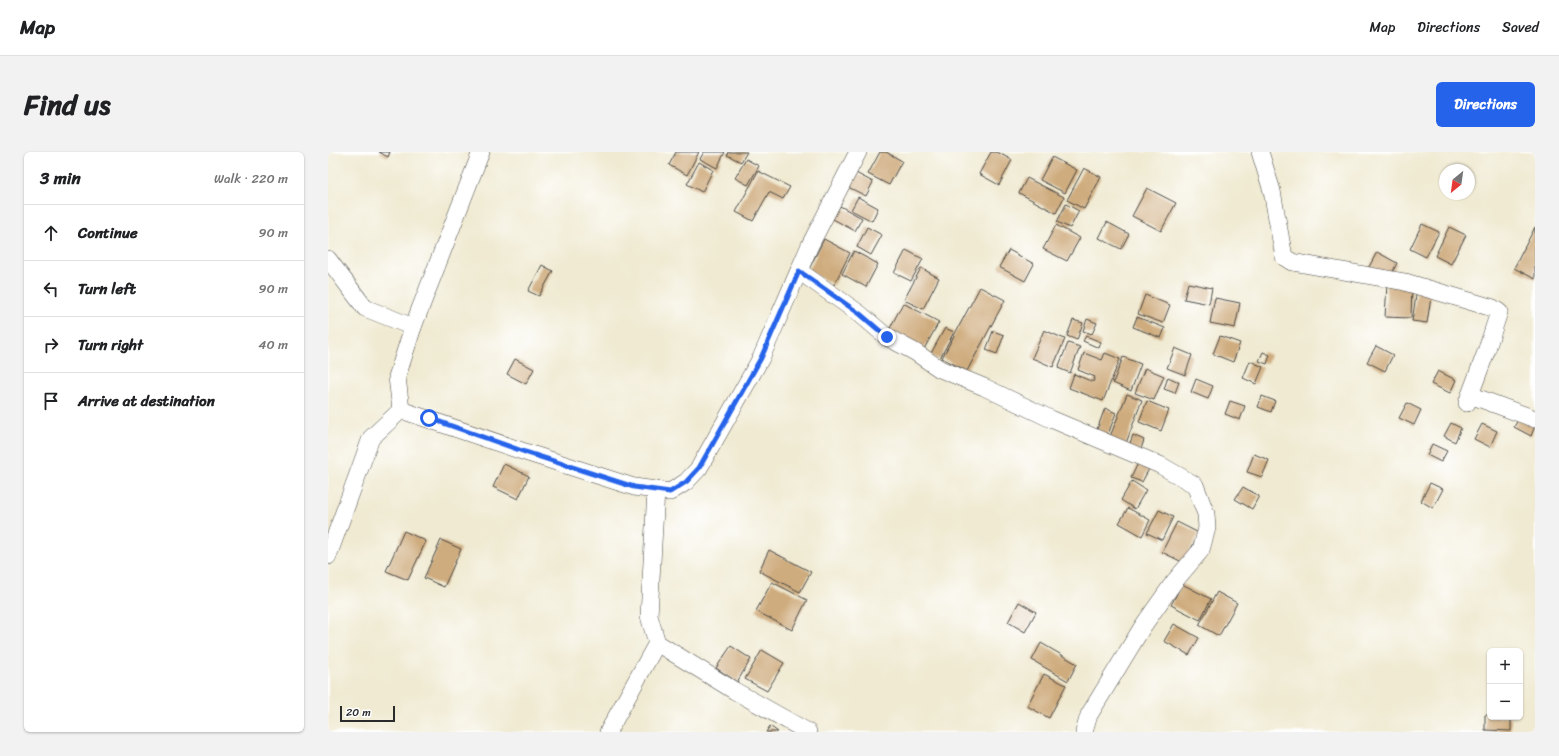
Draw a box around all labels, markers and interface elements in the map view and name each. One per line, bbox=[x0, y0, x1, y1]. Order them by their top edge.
text: Map bbox=[20, 11, 55, 44]
text: Map bbox=[1369, 15, 1395, 40]
text: Directions bbox=[1417, 15, 1480, 40]
text: Saved bbox=[1502, 15, 1539, 40]
text: Find us bbox=[24, 80, 111, 129]
button: Directions bbox=[1436, 82, 1535, 127]
text: 3 min bbox=[40, 163, 81, 193]
north arrow bbox=[1439, 164, 1475, 200]
text: Walk · 220 m bbox=[214, 167, 288, 190]
text: Continue bbox=[78, 220, 138, 246]
text: 90 m bbox=[258, 221, 288, 244]
icon: ahead bbox=[40, 222, 62, 244]
text: Turn left bbox=[78, 276, 136, 302]
text: 90 m bbox=[258, 277, 288, 300]
icon: left bbox=[40, 278, 62, 300]
route end bbox=[878, 328, 896, 346]
text: Turn right bbox=[78, 332, 143, 358]
text: 40 m bbox=[258, 333, 288, 356]
icon: right bbox=[40, 334, 62, 356]
text: Arrive at destination bbox=[78, 388, 215, 414]
icon: arrive bbox=[40, 390, 62, 412]
route start bbox=[420, 409, 438, 427]
map controls bbox=[1487, 648, 1523, 720]
button: + bbox=[1487, 648, 1523, 684]
button: − bbox=[1487, 684, 1523, 720]
text: 20 m bbox=[346, 703, 371, 722]
scale bar bbox=[340, 704, 395, 723]

